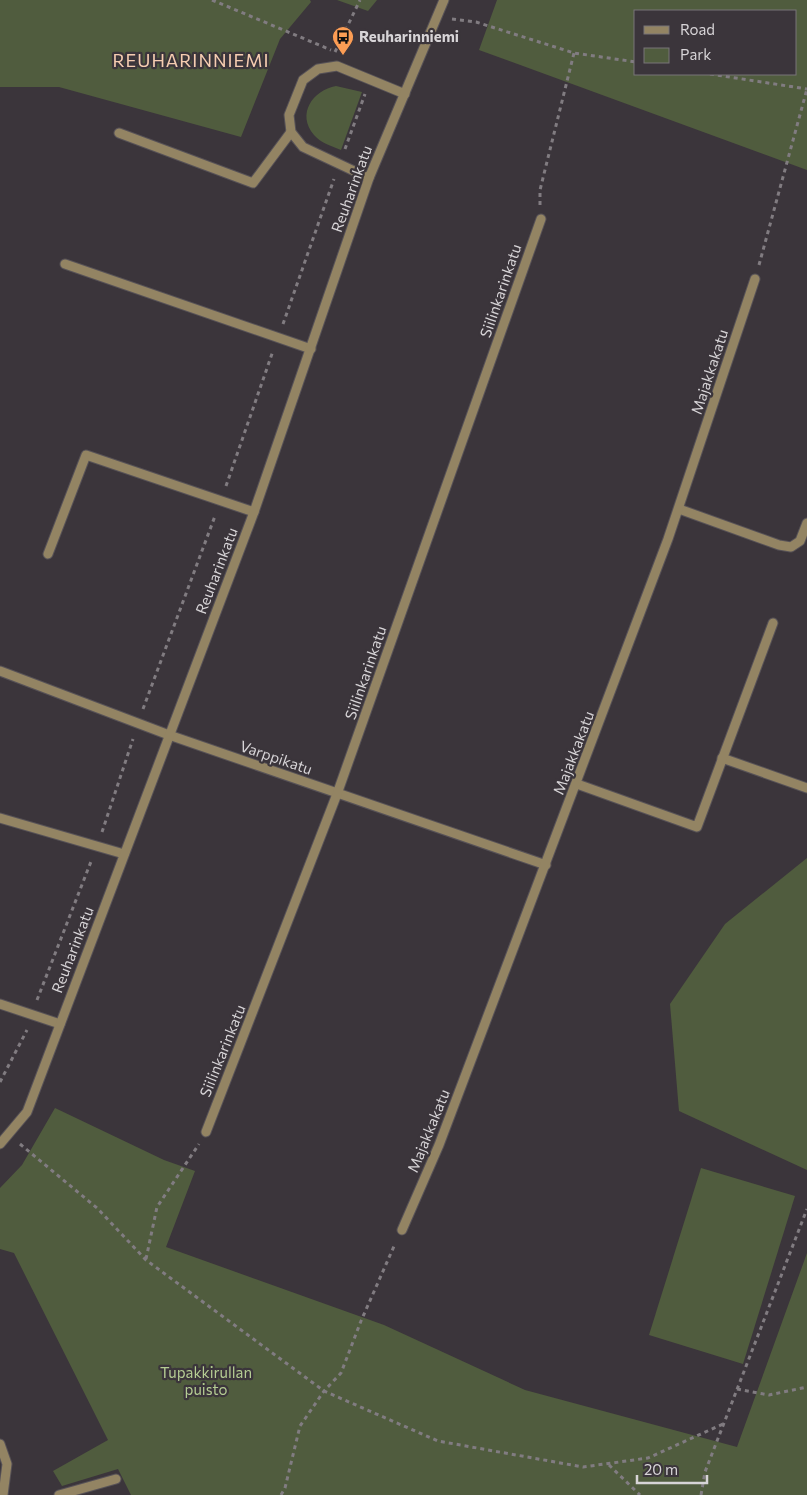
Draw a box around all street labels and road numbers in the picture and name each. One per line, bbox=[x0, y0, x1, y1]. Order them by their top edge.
street label: Reuharinkatu bbox=[327, 143, 375, 235]
street label: Siilinkarinkatu bbox=[476, 242, 524, 340]
street label: Majakkakatu bbox=[687, 327, 731, 416]
street label: Reuharinkatu bbox=[191, 525, 241, 616]
street label: Siilinkarinkatu bbox=[341, 624, 389, 722]
street label: Majakkakatu bbox=[549, 708, 597, 797]
street label: Varppikatu bbox=[238, 736, 315, 778]
street label: Reuharinkatu bbox=[47, 904, 97, 995]
street label: Siilinkarinkatu bbox=[195, 1002, 249, 1099]
street label: Majakkakatu bbox=[403, 1086, 453, 1175]

